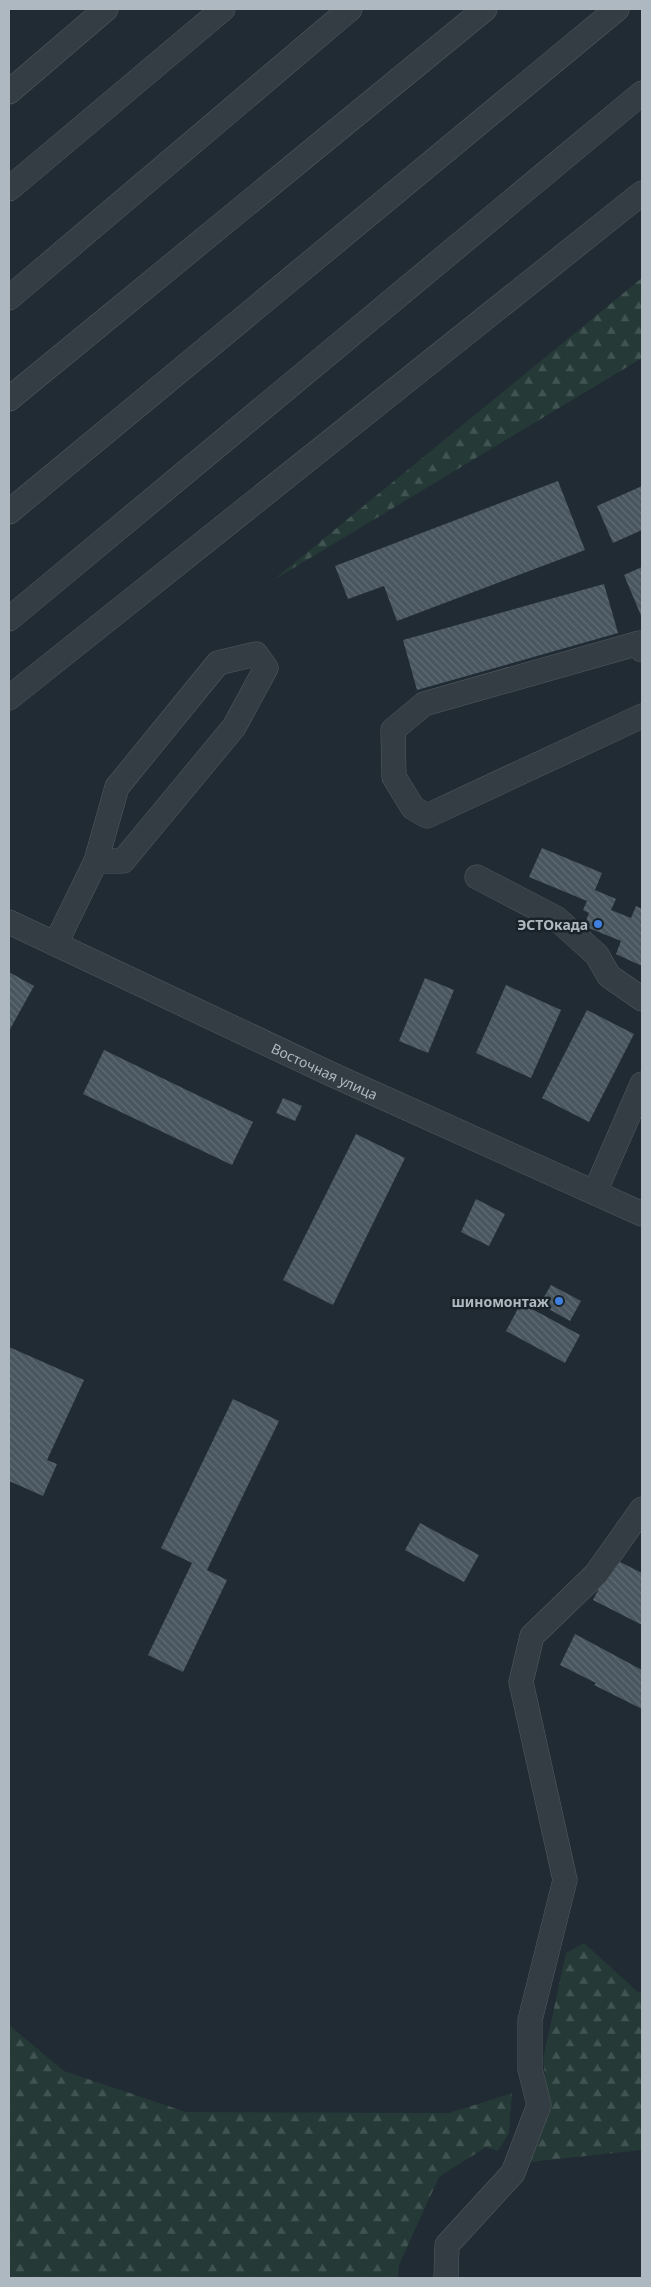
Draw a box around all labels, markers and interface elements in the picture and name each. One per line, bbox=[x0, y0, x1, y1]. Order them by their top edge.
place label: ЭСТОкада bbox=[517, 915, 588, 934]
marker: ЭСТОкада bbox=[592, 918, 604, 930]
street label: Восточная улица bbox=[269, 1038, 381, 1103]
place label: шиномонтаж bbox=[451, 1292, 550, 1311]
marker: шиномонтаж bbox=[553, 1295, 565, 1307]

